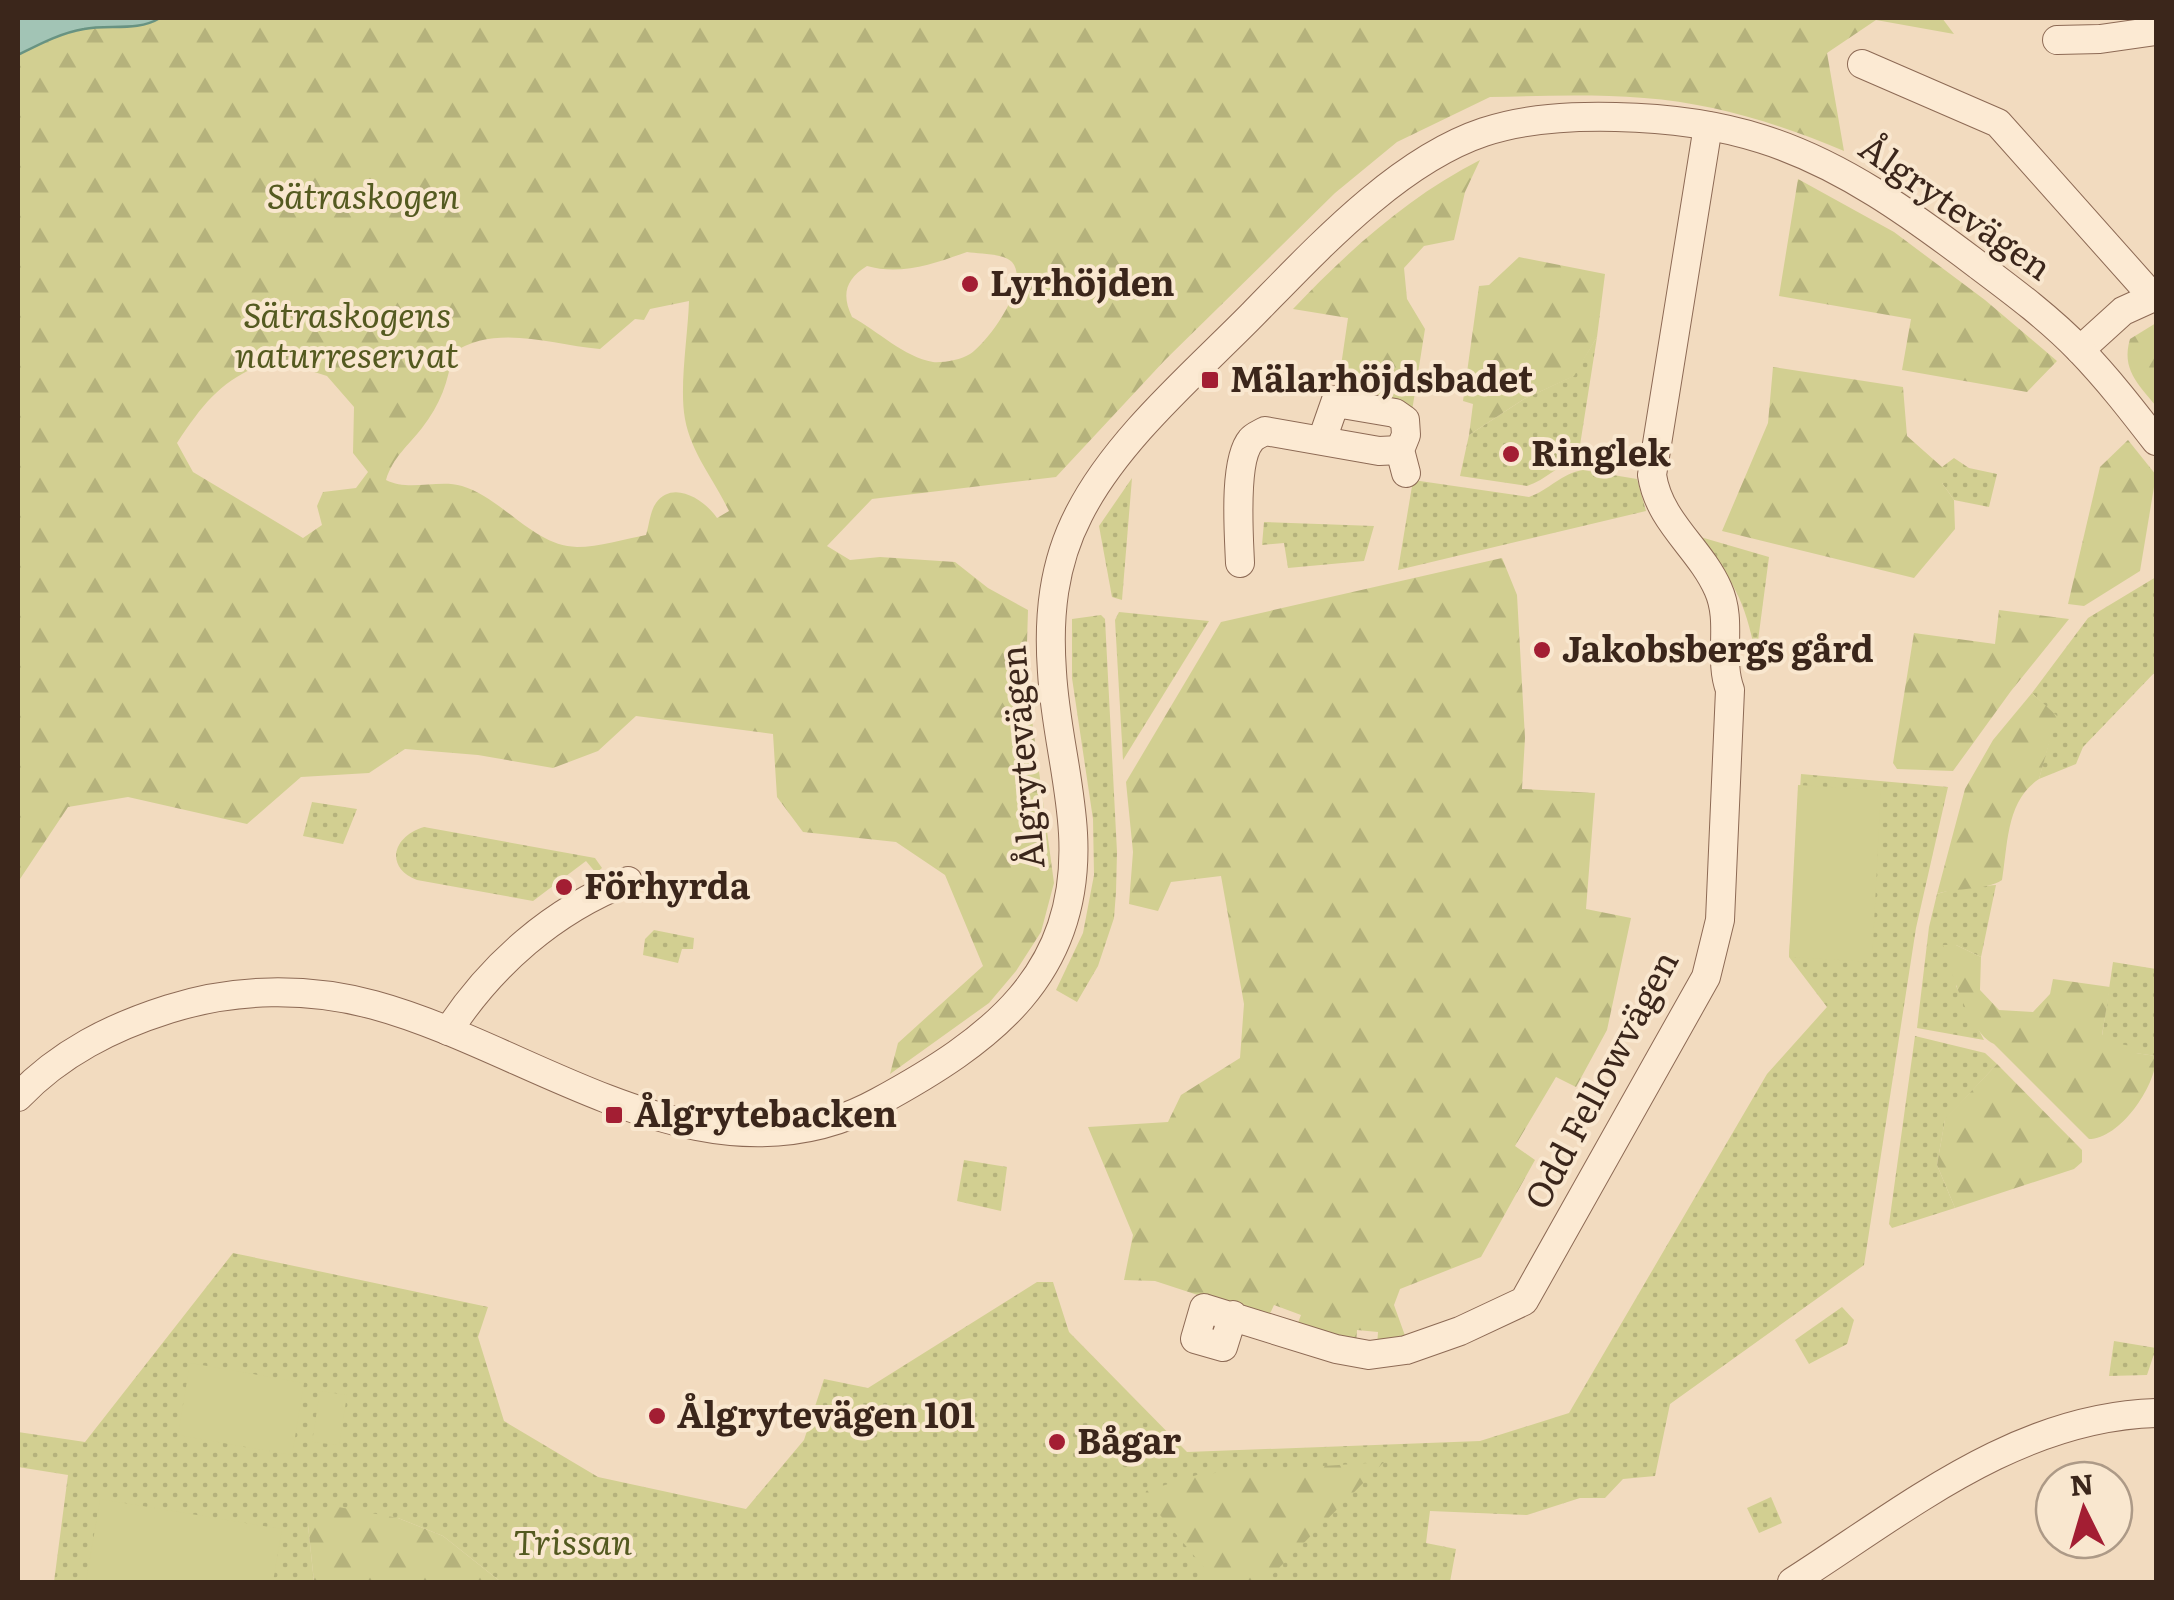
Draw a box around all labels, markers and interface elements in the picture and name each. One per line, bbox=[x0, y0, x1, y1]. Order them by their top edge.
street label: Ålgrytevägen bbox=[1850, 120, 2063, 291]
park label: Sätraskogen bbox=[267, 168, 460, 220]
place label: Lyrhöjden bbox=[990, 255, 1175, 307]
marker: Lyrhöjden bbox=[959, 273, 981, 295]
park label: Sätraskogens naturreservat bbox=[235, 287, 459, 379]
place label: Mälarhöjdsbadet bbox=[1230, 351, 1534, 403]
marker: Mälarhöjdsbadet bbox=[1199, 369, 1221, 391]
place label: Ringlek bbox=[1531, 425, 1671, 477]
marker: Ringlek bbox=[1500, 443, 1522, 465]
place label: Jakobsbergs gård bbox=[1562, 621, 1874, 673]
marker: Jakobsbergs gård bbox=[1531, 639, 1553, 661]
street label: Ålgrytevägen bbox=[984, 643, 1056, 871]
place label: Förhyrda bbox=[584, 858, 751, 910]
marker: Förhyrda bbox=[553, 876, 575, 898]
street label: Odd Fellowvägen bbox=[1509, 940, 1689, 1217]
place label: Ålgrytebacken bbox=[634, 1086, 897, 1138]
marker: Ålgrytebacken bbox=[603, 1104, 625, 1126]
place label: Ålgrytevägen 101 bbox=[677, 1387, 975, 1439]
marker: Ålgrytevägen 101 bbox=[646, 1405, 668, 1427]
place label: Bågar bbox=[1077, 1413, 1181, 1465]
marker: Bågar bbox=[1046, 1431, 1068, 1453]
north arrow bbox=[2034, 1460, 2134, 1560]
text: N bbox=[2068, 1461, 2095, 1505]
park label: Trissan bbox=[514, 1514, 633, 1566]

